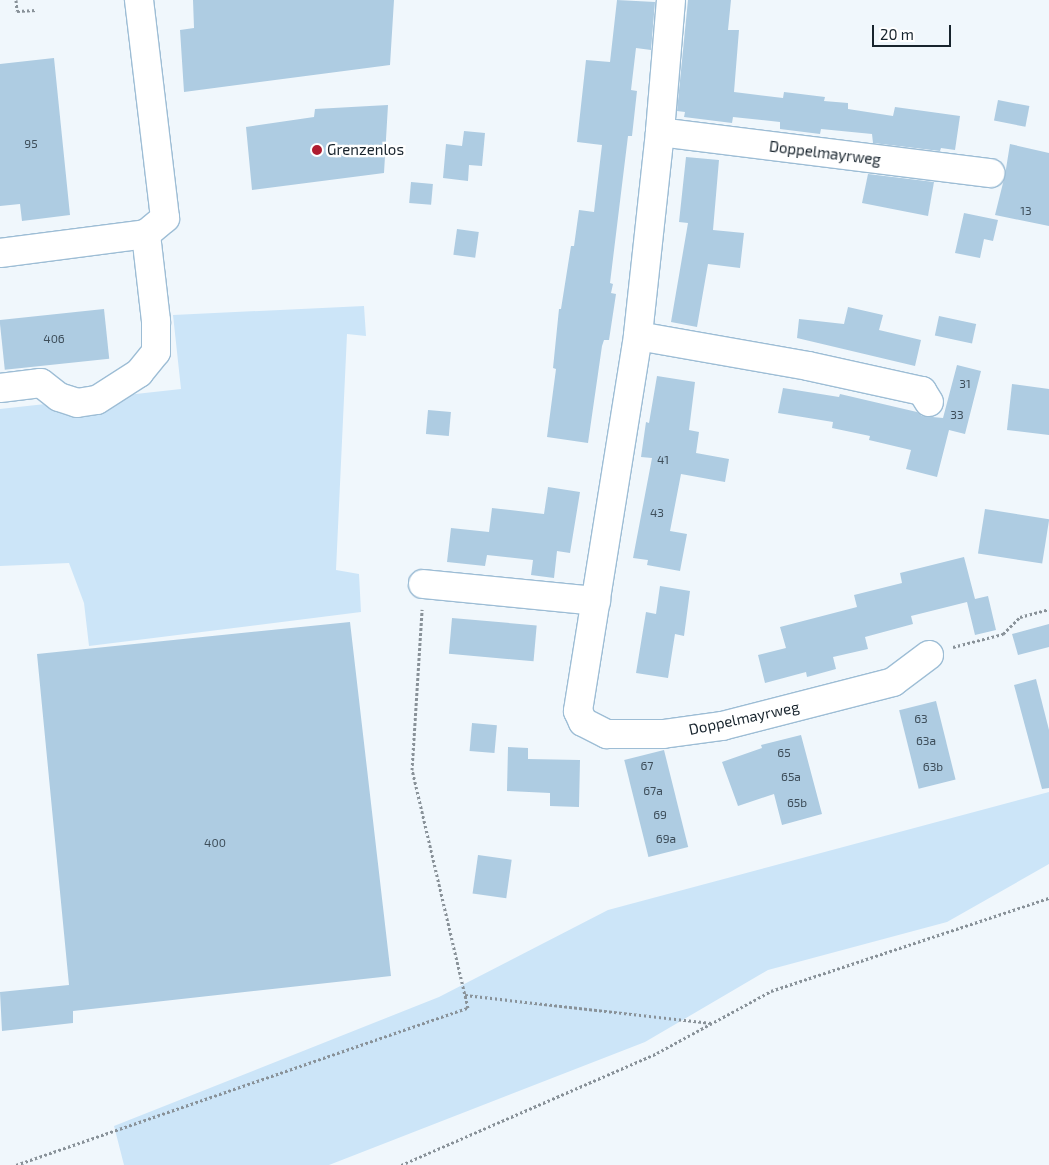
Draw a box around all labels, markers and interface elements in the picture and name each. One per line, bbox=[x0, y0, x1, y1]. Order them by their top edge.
scale bar bbox=[874, 15, 953, 47]
text: 20 m bbox=[880, 25, 914, 43]
house number: 95 bbox=[24, 137, 38, 151]
street label: Doppelmayrweg bbox=[768, 137, 882, 169]
place label: Grenzenlos bbox=[327, 141, 404, 159]
marker: Grenzenlos bbox=[311, 144, 323, 156]
house number: 13 bbox=[1020, 204, 1032, 218]
house number: 406 bbox=[43, 332, 65, 346]
house number: 31 bbox=[959, 377, 971, 391]
house number: 33 bbox=[950, 408, 964, 422]
house number: 41 bbox=[657, 453, 669, 467]
house number: 43 bbox=[650, 506, 664, 520]
street label: Doppelmayrweg bbox=[687, 698, 801, 738]
house number: 63 bbox=[914, 712, 928, 726]
house number: 63a bbox=[916, 734, 936, 748]
house number: 65 bbox=[777, 746, 791, 760]
house number: 67 bbox=[640, 759, 654, 773]
house number: 63b bbox=[923, 760, 943, 774]
house number: 65a bbox=[781, 770, 801, 784]
house number: 67a bbox=[643, 784, 663, 798]
house number: 65b bbox=[787, 796, 807, 810]
house number: 69 bbox=[653, 808, 667, 822]
house number: 69a bbox=[656, 832, 676, 846]
house number: 400 bbox=[204, 836, 226, 850]

